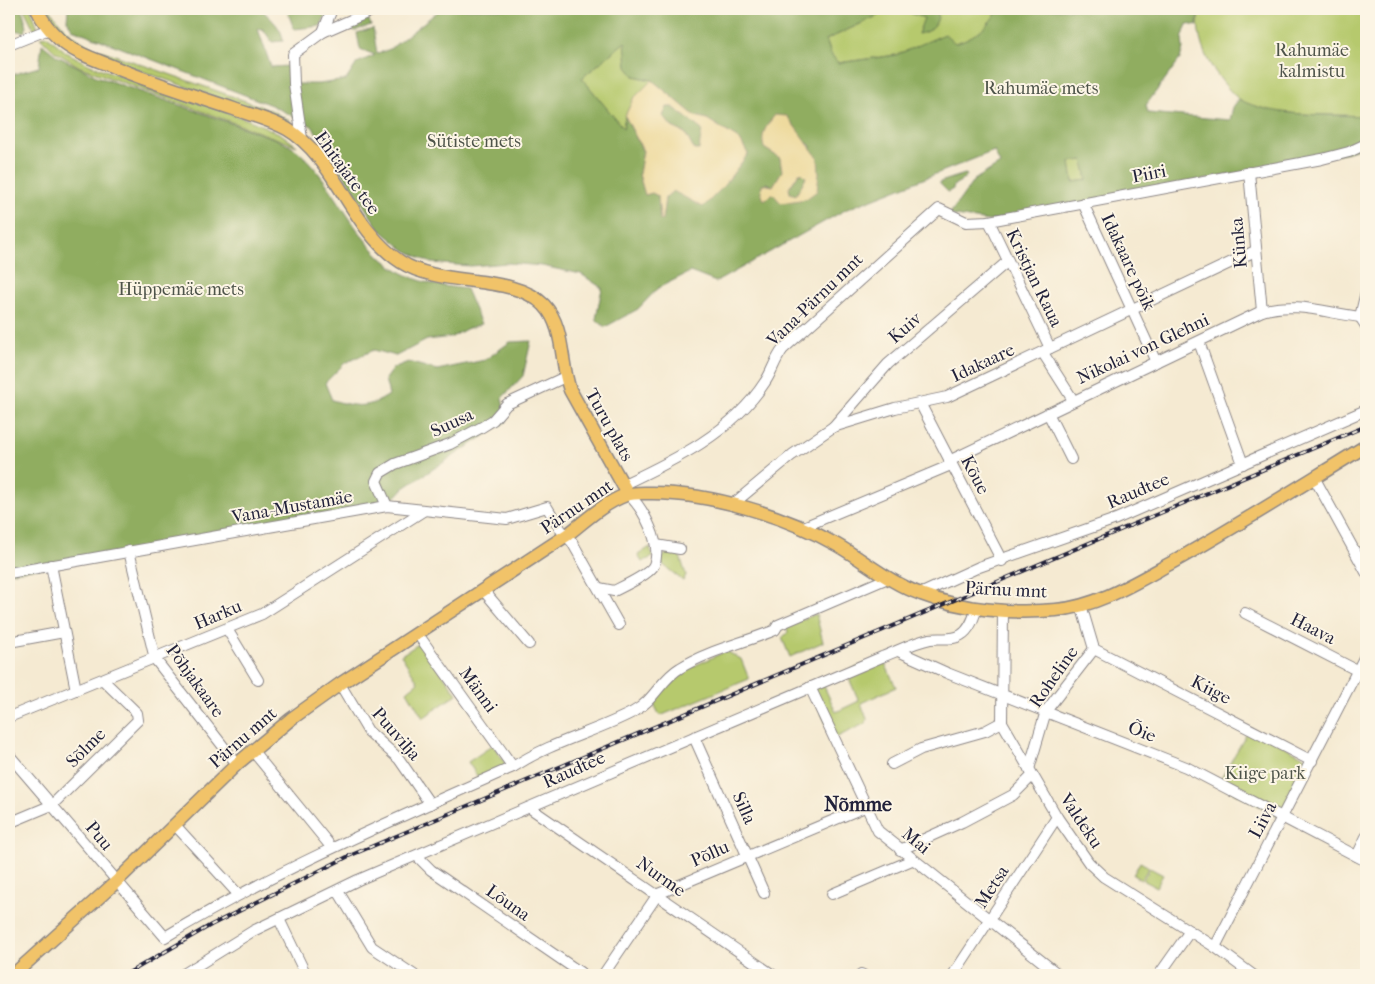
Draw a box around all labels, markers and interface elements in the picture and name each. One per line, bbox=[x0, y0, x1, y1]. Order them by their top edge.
park label: Rahumäe kalmistu bbox=[1275, 40, 1349, 82]
park label: Rahumäe mets bbox=[984, 78, 1099, 99]
street label: Ehitajate tee bbox=[310, 127, 384, 219]
park label: Sütiste mets bbox=[427, 131, 521, 152]
street label: Piiri bbox=[1130, 160, 1169, 188]
street label: Idakaare põik bbox=[1096, 210, 1160, 314]
street label: Künka bbox=[1226, 216, 1252, 269]
street label: Kristjan Raua bbox=[1001, 226, 1067, 331]
street label: Vana-Pärnu mnt bbox=[762, 249, 868, 352]
park label: Hüppemäe mets bbox=[118, 279, 244, 300]
street label: Kuiv bbox=[884, 307, 927, 348]
street label: Nikolai von Glehni bbox=[1074, 309, 1213, 389]
street label: Idakaare bbox=[948, 339, 1018, 387]
street label: Turu plats bbox=[581, 385, 638, 465]
street label: Suusa bbox=[427, 404, 477, 442]
street label: Kõue bbox=[956, 452, 994, 498]
street label: Raudtee bbox=[1104, 468, 1172, 514]
street label: Pärnu mnt bbox=[537, 475, 618, 539]
street label: Vana-Mustamäe bbox=[229, 486, 354, 528]
street label: Pärnu mnt bbox=[964, 577, 1048, 603]
street label: Harku bbox=[191, 596, 245, 634]
street label: Haava bbox=[1287, 609, 1340, 649]
street label: Põhjakaare bbox=[162, 640, 229, 722]
street label: Roheline bbox=[1025, 642, 1083, 712]
street label: Männi bbox=[455, 663, 502, 717]
street label: Kiige bbox=[1187, 671, 1235, 709]
street label: Pärnu mnt bbox=[205, 703, 282, 773]
street label: Puuvilja bbox=[367, 703, 425, 765]
street label: Õie bbox=[1125, 716, 1160, 747]
street label: Sõlme bbox=[62, 724, 110, 772]
street label: Raudtee bbox=[540, 747, 608, 793]
park label: Kiige park bbox=[1225, 763, 1306, 784]
street label: Silla bbox=[728, 789, 761, 828]
street label: Valdeku bbox=[1054, 789, 1107, 853]
district label: Nõmme bbox=[824, 793, 892, 816]
street label: Liiva bbox=[1245, 798, 1282, 842]
street label: Puu bbox=[81, 817, 117, 855]
street label: Mai bbox=[898, 823, 935, 859]
street label: Põllu bbox=[688, 836, 732, 872]
street label: Nurme bbox=[632, 853, 690, 901]
street label: Metsa bbox=[971, 861, 1014, 912]
street label: Lõuna bbox=[482, 880, 535, 926]

